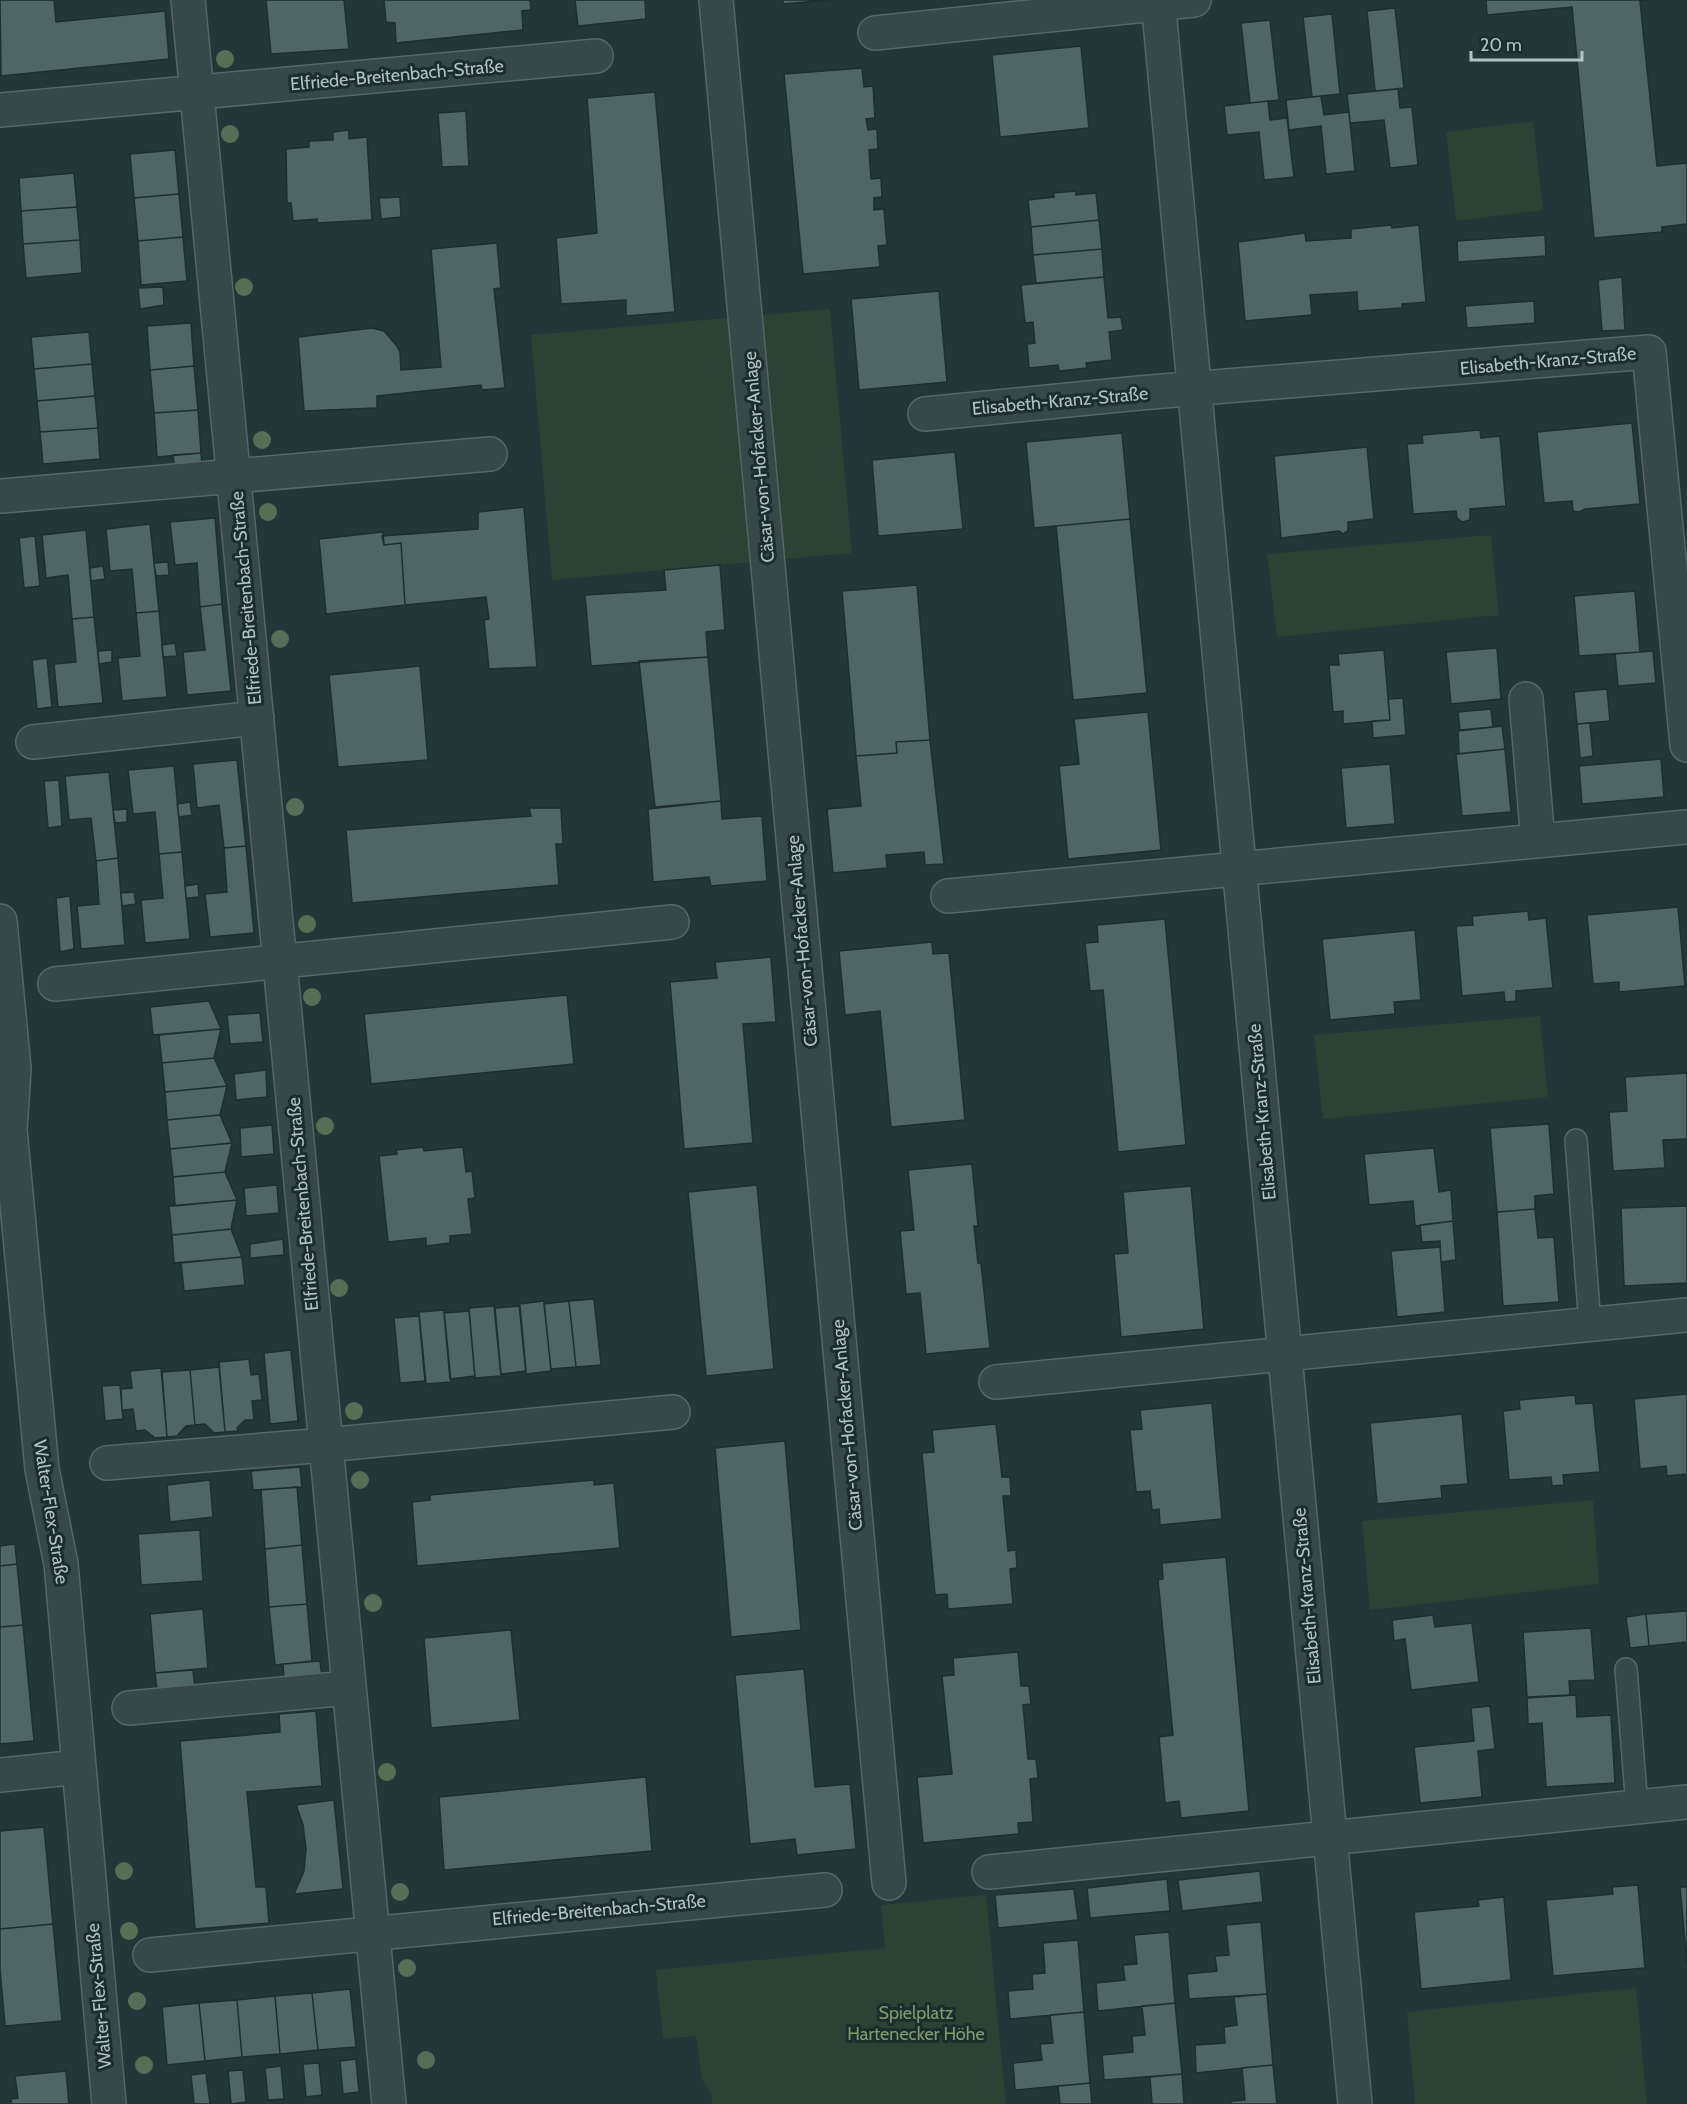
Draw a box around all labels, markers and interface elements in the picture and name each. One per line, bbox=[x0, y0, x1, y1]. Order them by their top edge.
scale bar bbox=[1471, 24, 1582, 62]
text: 20 m bbox=[1480, 34, 1522, 56]
street label: Elfriede-Breitenbach-Straße bbox=[289, 55, 505, 95]
street label: Elisabeth-Kranz-Straße bbox=[1459, 342, 1637, 380]
street label: Cäsar-von-Hofacker-Anlage bbox=[739, 350, 779, 564]
street label: Elisabeth-Kranz-Straße bbox=[971, 382, 1149, 420]
street label: Elfriede-Breitenbach-Straße bbox=[226, 490, 266, 706]
street label: Cäsar-von-Hofacker-Anlage bbox=[782, 834, 822, 1048]
street label: Elisabeth-Kranz-Straße bbox=[1243, 1023, 1281, 1201]
street label: Elfriede-Breitenbach-Straße bbox=[283, 1096, 323, 1312]
street label: Cäsar-von-Hofacker-Anlage bbox=[827, 1318, 867, 1532]
street label: Walter-Flex-Straße bbox=[29, 1438, 73, 1586]
street label: Elisabeth-Kranz-Straße bbox=[1288, 1507, 1326, 1685]
street label: Elfriede-Breitenbach-Straße bbox=[491, 1890, 707, 1930]
street label: Walter-Flex-Straße bbox=[82, 1922, 116, 2070]
park label: Spielplatz Hartenecker Höhe bbox=[847, 2002, 985, 2045]

